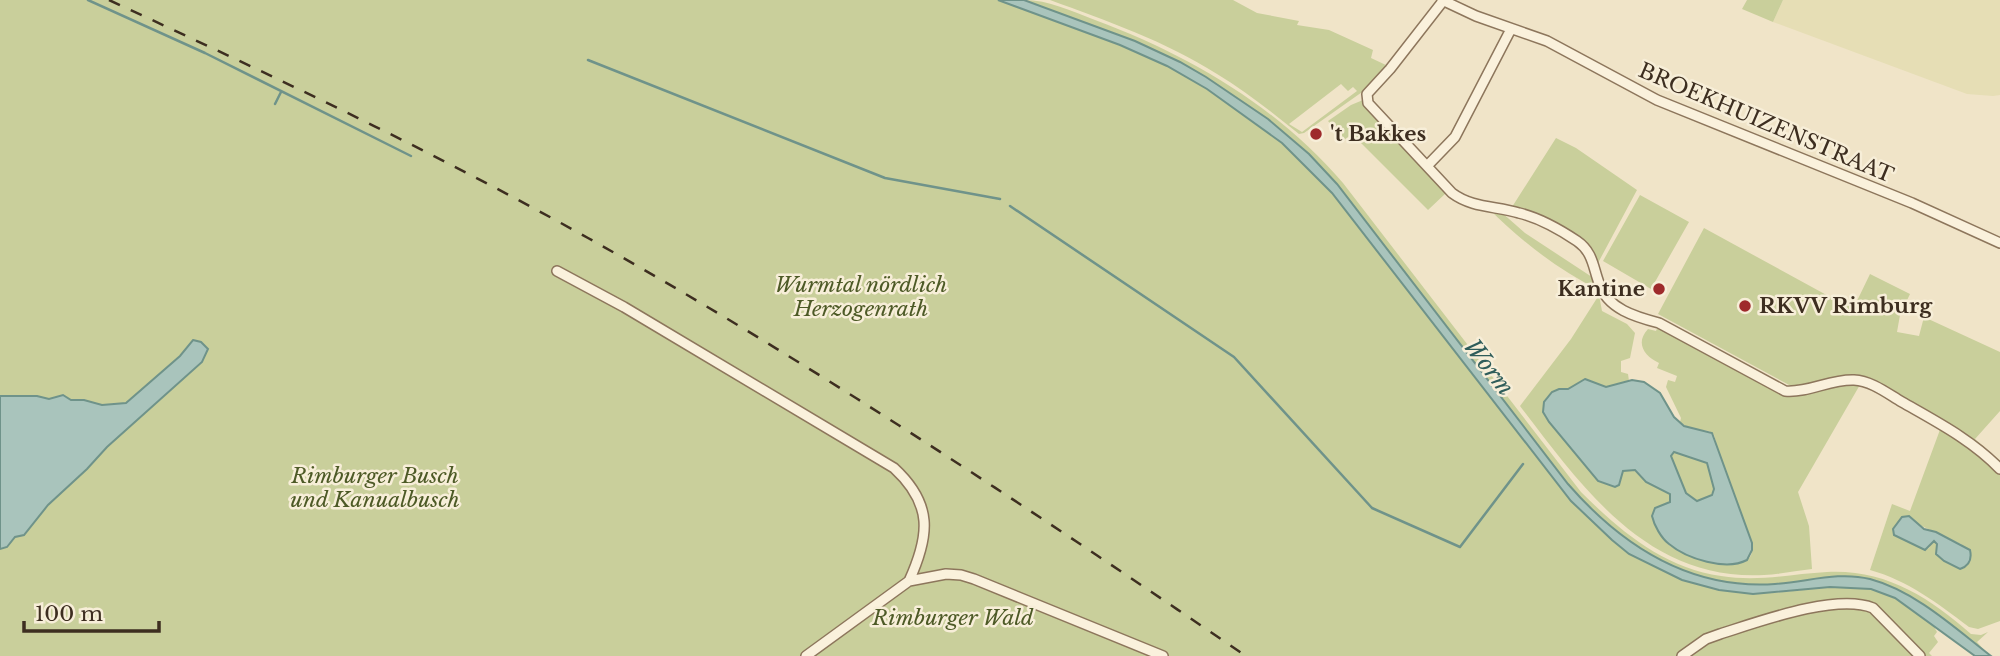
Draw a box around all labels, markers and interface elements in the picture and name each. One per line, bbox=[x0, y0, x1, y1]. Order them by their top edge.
street label: BROEKHUIZENSTRAAT bbox=[1635, 57, 1897, 189]
place label: 't Bakkes bbox=[1330, 121, 1426, 147]
marker: 't Bakkes bbox=[1308, 126, 1324, 142]
park label: Wurmtal nördlich Herzogenrath bbox=[775, 272, 947, 322]
place label: Kantine bbox=[1557, 276, 1645, 302]
marker: Kantine bbox=[1651, 281, 1667, 297]
place label: RKVV Rimburg bbox=[1759, 293, 1933, 319]
marker: RKVV Rimburg bbox=[1737, 298, 1753, 314]
water label: Worm bbox=[1458, 333, 1520, 401]
park label: Rimburger Busch und Kanualbusch bbox=[290, 463, 460, 513]
scale bar bbox=[24, 590, 159, 634]
text: 100 m bbox=[35, 601, 103, 627]
park label: Rimburger Wald bbox=[871, 605, 1034, 631]

